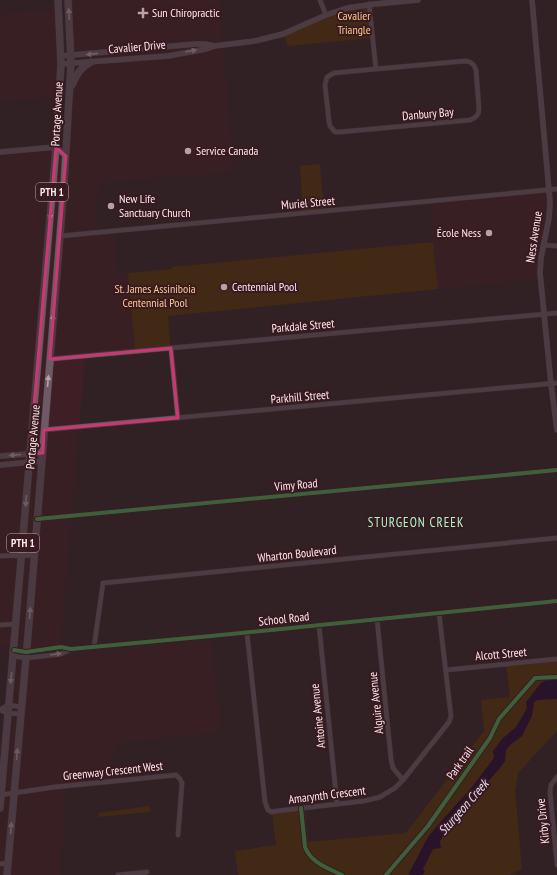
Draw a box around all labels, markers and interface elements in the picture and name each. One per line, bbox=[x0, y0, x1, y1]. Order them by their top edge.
place label: Sun Chiropractic bbox=[152, 5, 220, 20]
one-way arrow bbox=[66, 7, 72, 20]
marker: Sun Chiropractic bbox=[137, 7, 149, 19]
park label: Cavalier Triangle bbox=[337, 8, 371, 37]
street label: Cavalier Drive bbox=[108, 37, 166, 56]
one-way arrow bbox=[185, 48, 197, 54]
one-way arrow bbox=[86, 51, 98, 58]
street label: Portage Avenue bbox=[47, 81, 66, 147]
street label: Danbury Bay bbox=[402, 104, 455, 123]
place label: Service Canada bbox=[196, 143, 259, 158]
marker: Service Canada bbox=[183, 146, 193, 156]
road number: PTH 1 bbox=[36, 183, 68, 201]
place label: New Life Sanctuary Church bbox=[119, 191, 191, 220]
street label: Muriel Street bbox=[280, 193, 336, 212]
marker: New Life Sanctuary Church bbox=[106, 201, 116, 211]
one-way arrow bbox=[47, 208, 53, 220]
street label: Ness Avenue bbox=[522, 210, 545, 264]
place label: École Ness bbox=[437, 225, 481, 240]
marker: École Ness bbox=[484, 228, 494, 238]
place label: Centennial Pool bbox=[232, 279, 297, 294]
park label: St. James Assiniboia Centennial Pool bbox=[114, 281, 196, 310]
marker: Centennial Pool bbox=[219, 282, 229, 292]
one-way arrow bbox=[50, 314, 57, 326]
street label: Parkdale Street bbox=[271, 315, 336, 336]
one-way arrow bbox=[45, 375, 52, 387]
street label: Parkhill Street bbox=[270, 386, 331, 407]
street label: Portage Avenue bbox=[22, 404, 43, 470]
one-way arrow bbox=[9, 452, 21, 458]
street label: Vimy Road bbox=[273, 475, 318, 494]
one-way arrow bbox=[23, 495, 30, 507]
district label: STURGEON CREEK bbox=[368, 514, 464, 531]
road number: PTH 1 bbox=[7, 534, 39, 552]
street label: Wharton Boulevard bbox=[257, 542, 337, 565]
one-way arrow bbox=[26, 607, 33, 619]
street label: School Road bbox=[258, 608, 310, 629]
street label: Alcott Street bbox=[475, 644, 528, 663]
one-way arrow bbox=[50, 651, 62, 657]
street label: Alguire Avenue bbox=[365, 671, 386, 735]
one-way arrow bbox=[8, 672, 14, 684]
street label: Antoine Avenue bbox=[307, 683, 328, 749]
street label: Park trail bbox=[443, 743, 476, 782]
one-way arrow bbox=[14, 748, 21, 760]
street label: Greenway Crescent West bbox=[62, 758, 164, 783]
water label: Sturgeon Creek bbox=[435, 774, 493, 839]
street label: Amarynth Crescent bbox=[287, 782, 367, 807]
street label: Kirby Drive bbox=[533, 798, 552, 844]
one-way arrow bbox=[8, 822, 14, 834]

